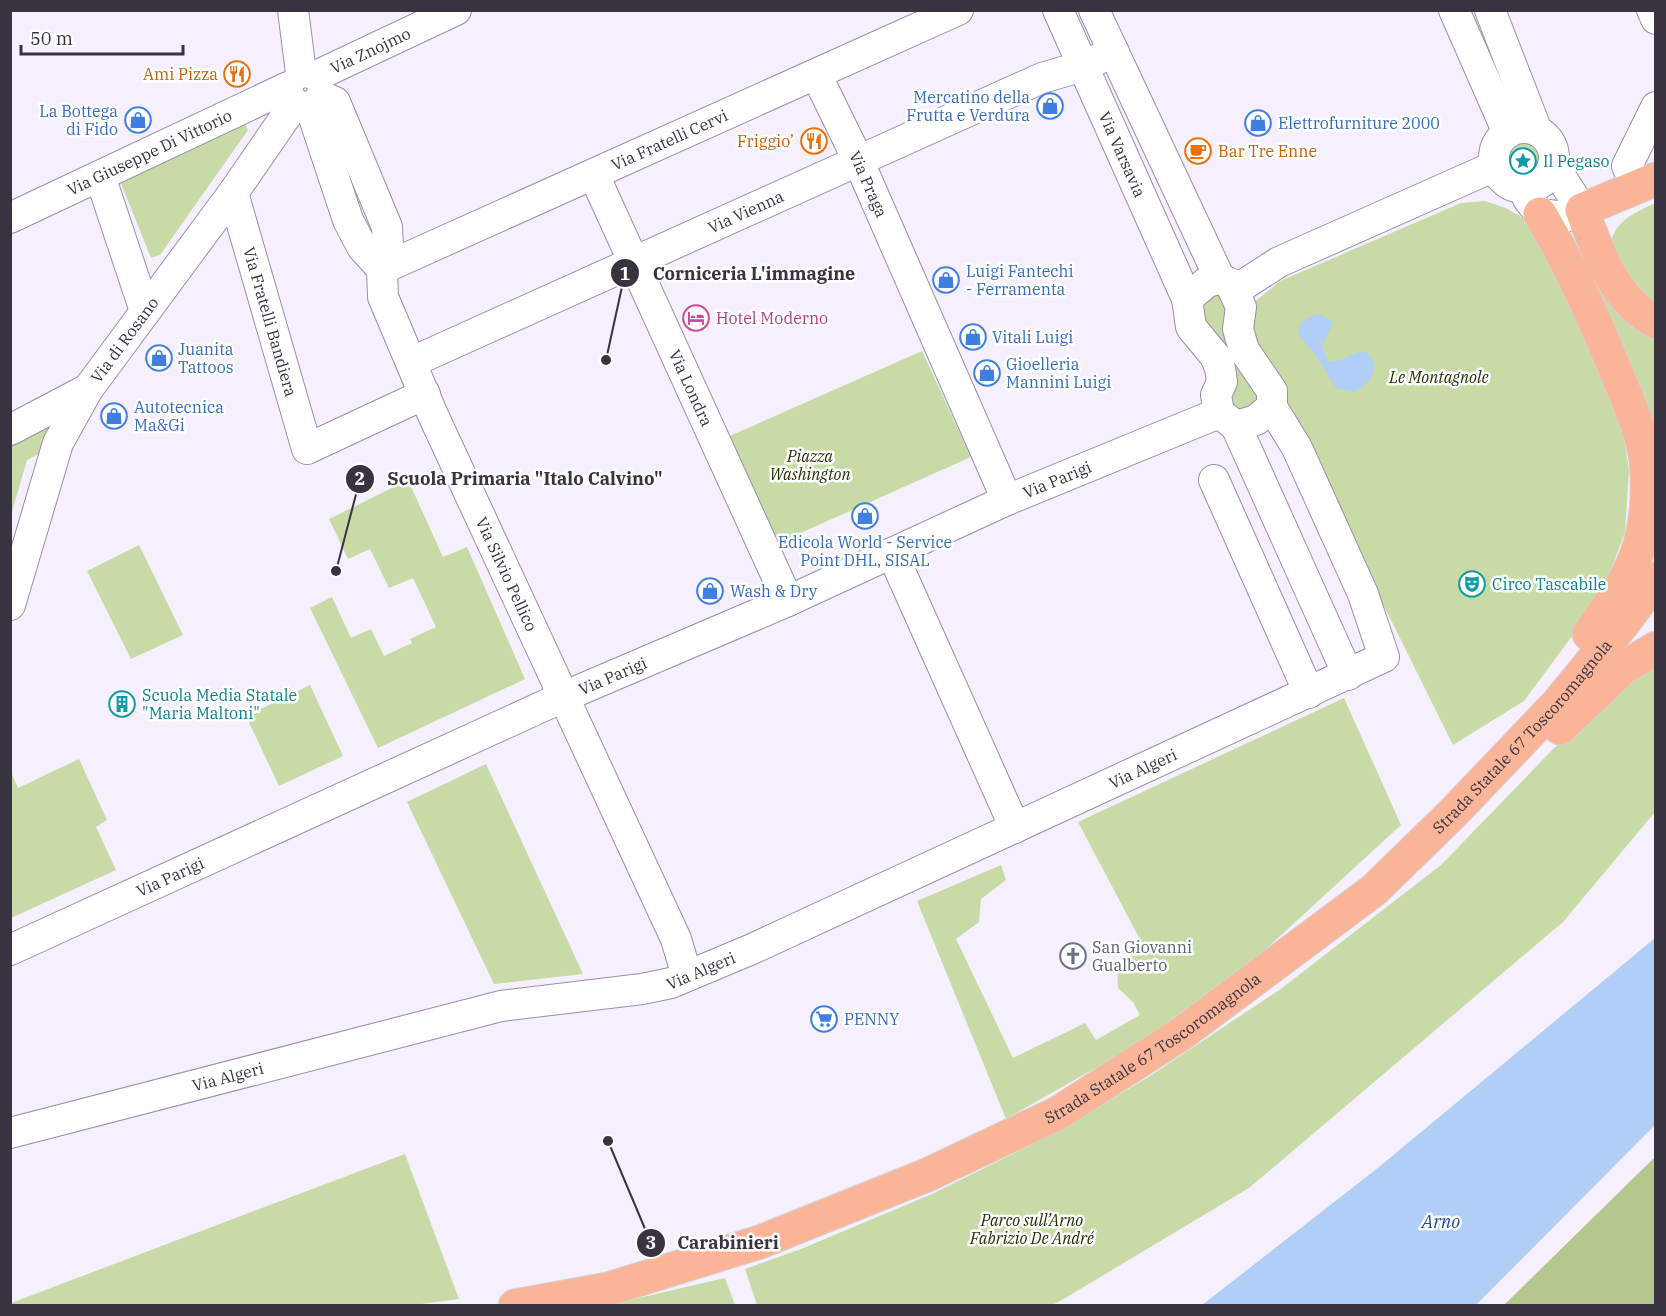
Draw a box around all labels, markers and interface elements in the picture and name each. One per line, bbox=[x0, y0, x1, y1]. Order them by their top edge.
scale bar bbox=[21, 18, 183, 56]
street label: Via Znojmo bbox=[327, 23, 414, 78]
text: 50 m bbox=[30, 27, 73, 50]
restaurant icon: Ami Pizza bbox=[222, 59, 252, 89]
place label: Ami Pizza bbox=[143, 64, 218, 84]
place label: Mercatino della Frutta e Verdura bbox=[906, 87, 1030, 125]
shop icon: Mercatino della Frutta e Verdura bbox=[1035, 91, 1065, 121]
place label: La Bottega di Fido bbox=[39, 101, 118, 139]
street label: Via Giuseppe Di Vittorio bbox=[64, 105, 235, 200]
shop icon: La Bottega di Fido bbox=[123, 105, 153, 135]
street label: Via Fratelli Cervi bbox=[608, 105, 731, 175]
street label: Via Varsavia bbox=[1095, 108, 1150, 201]
shop icon: Elettrofurniture 2000 bbox=[1243, 108, 1273, 138]
place label: Elettrofurniture 2000 bbox=[1278, 113, 1440, 133]
restaurant icon: Friggio’ bbox=[799, 126, 829, 156]
place label: Friggio’ bbox=[737, 131, 794, 151]
cafe icon: Bar Tre Enne bbox=[1183, 136, 1213, 166]
place label: Bar Tre Enne bbox=[1218, 141, 1317, 161]
place icon: Il Pegaso bbox=[1508, 146, 1538, 176]
street label: Via Praga bbox=[845, 147, 892, 221]
place label: Il Pegaso bbox=[1543, 151, 1610, 171]
street label: Via Vienna bbox=[705, 186, 787, 237]
street label: Via Fratelli Bandiera bbox=[239, 245, 301, 399]
callout: Corniceria L'immagine bbox=[610, 255, 867, 291]
place label: Luigi Fantechi - Ferramenta bbox=[966, 261, 1074, 299]
text: 1 bbox=[620, 262, 631, 285]
text: Corniceria L'immagine bbox=[653, 262, 855, 285]
shop icon: Luigi Fantechi - Ferramenta bbox=[931, 265, 961, 295]
street label: Via di Rosano bbox=[86, 293, 163, 387]
hotel icon: Hotel Moderno bbox=[681, 303, 711, 333]
place label: Hotel Moderno bbox=[716, 308, 828, 328]
shop icon: Vitali Luigi bbox=[958, 322, 988, 352]
place label: Vitali Luigi bbox=[992, 327, 1073, 347]
place label: Juanita Tattoos bbox=[178, 339, 234, 377]
shop icon: Juanita Tattoos bbox=[144, 343, 174, 373]
street label: Via Londra bbox=[665, 346, 717, 430]
place label: Gioelleria Mannini Luigi bbox=[1006, 354, 1111, 392]
shop icon: Gioelleria Mannini Luigi bbox=[972, 358, 1002, 388]
park label: Le Montagnole bbox=[1388, 367, 1489, 387]
place label: Autotecnica Ma&Gi bbox=[134, 397, 224, 435]
shop icon: Autotecnica Ma&Gi bbox=[99, 401, 129, 431]
park label: Piazza Washington bbox=[769, 446, 851, 484]
street label: Via Parigi bbox=[1020, 457, 1094, 502]
callout: Scuola Primaria "Italo Calvino" bbox=[345, 461, 675, 497]
text: 2 bbox=[355, 467, 365, 490]
text: Scuola Primaria "Italo Calvino" bbox=[387, 467, 663, 490]
shop icon: Edicola World - Service Point DHL, SISAL bbox=[850, 501, 880, 531]
street label: Via Silvio Pellico bbox=[472, 514, 542, 634]
place label: Edicola World - Service Point DHL, SISAL bbox=[778, 532, 952, 570]
theatre icon: Circo Tascabile bbox=[1457, 569, 1487, 599]
place label: Circo Tascabile bbox=[1492, 574, 1606, 594]
shop icon: Wash & Dry bbox=[695, 576, 725, 606]
place label: Wash & Dry bbox=[730, 581, 818, 601]
street label: Strada Statale 67 Toscoromagnola bbox=[1428, 635, 1616, 838]
street label: Via Parigi bbox=[575, 652, 650, 699]
place label: Scuola Media Statale "Maria Maltoni" bbox=[142, 685, 297, 723]
building icon: Scuola Media Statale "Maria Maltoni" bbox=[107, 689, 137, 719]
street label: Via Algeri bbox=[1105, 744, 1180, 793]
street label: Via Parigi bbox=[133, 853, 207, 901]
place label: San Giovanni Gualberto bbox=[1092, 937, 1192, 975]
church icon: San Giovanni Gualberto bbox=[1058, 941, 1088, 971]
street label: Via Algeri bbox=[663, 947, 738, 994]
street label: Strada Statale 67 Toscoromagnola bbox=[1041, 968, 1265, 1128]
supermarket icon: PENNY bbox=[809, 1004, 839, 1034]
place label: PENNY bbox=[844, 1009, 899, 1029]
street label: Via Algeri bbox=[190, 1058, 266, 1095]
park label: Parco sull’Arno Fabrizio De André bbox=[969, 1210, 1095, 1248]
water label: Arno bbox=[1421, 1210, 1460, 1233]
callout: Carabinieri bbox=[636, 1225, 791, 1261]
text: 3 bbox=[646, 1231, 656, 1254]
text: Carabinieri bbox=[677, 1231, 779, 1254]

